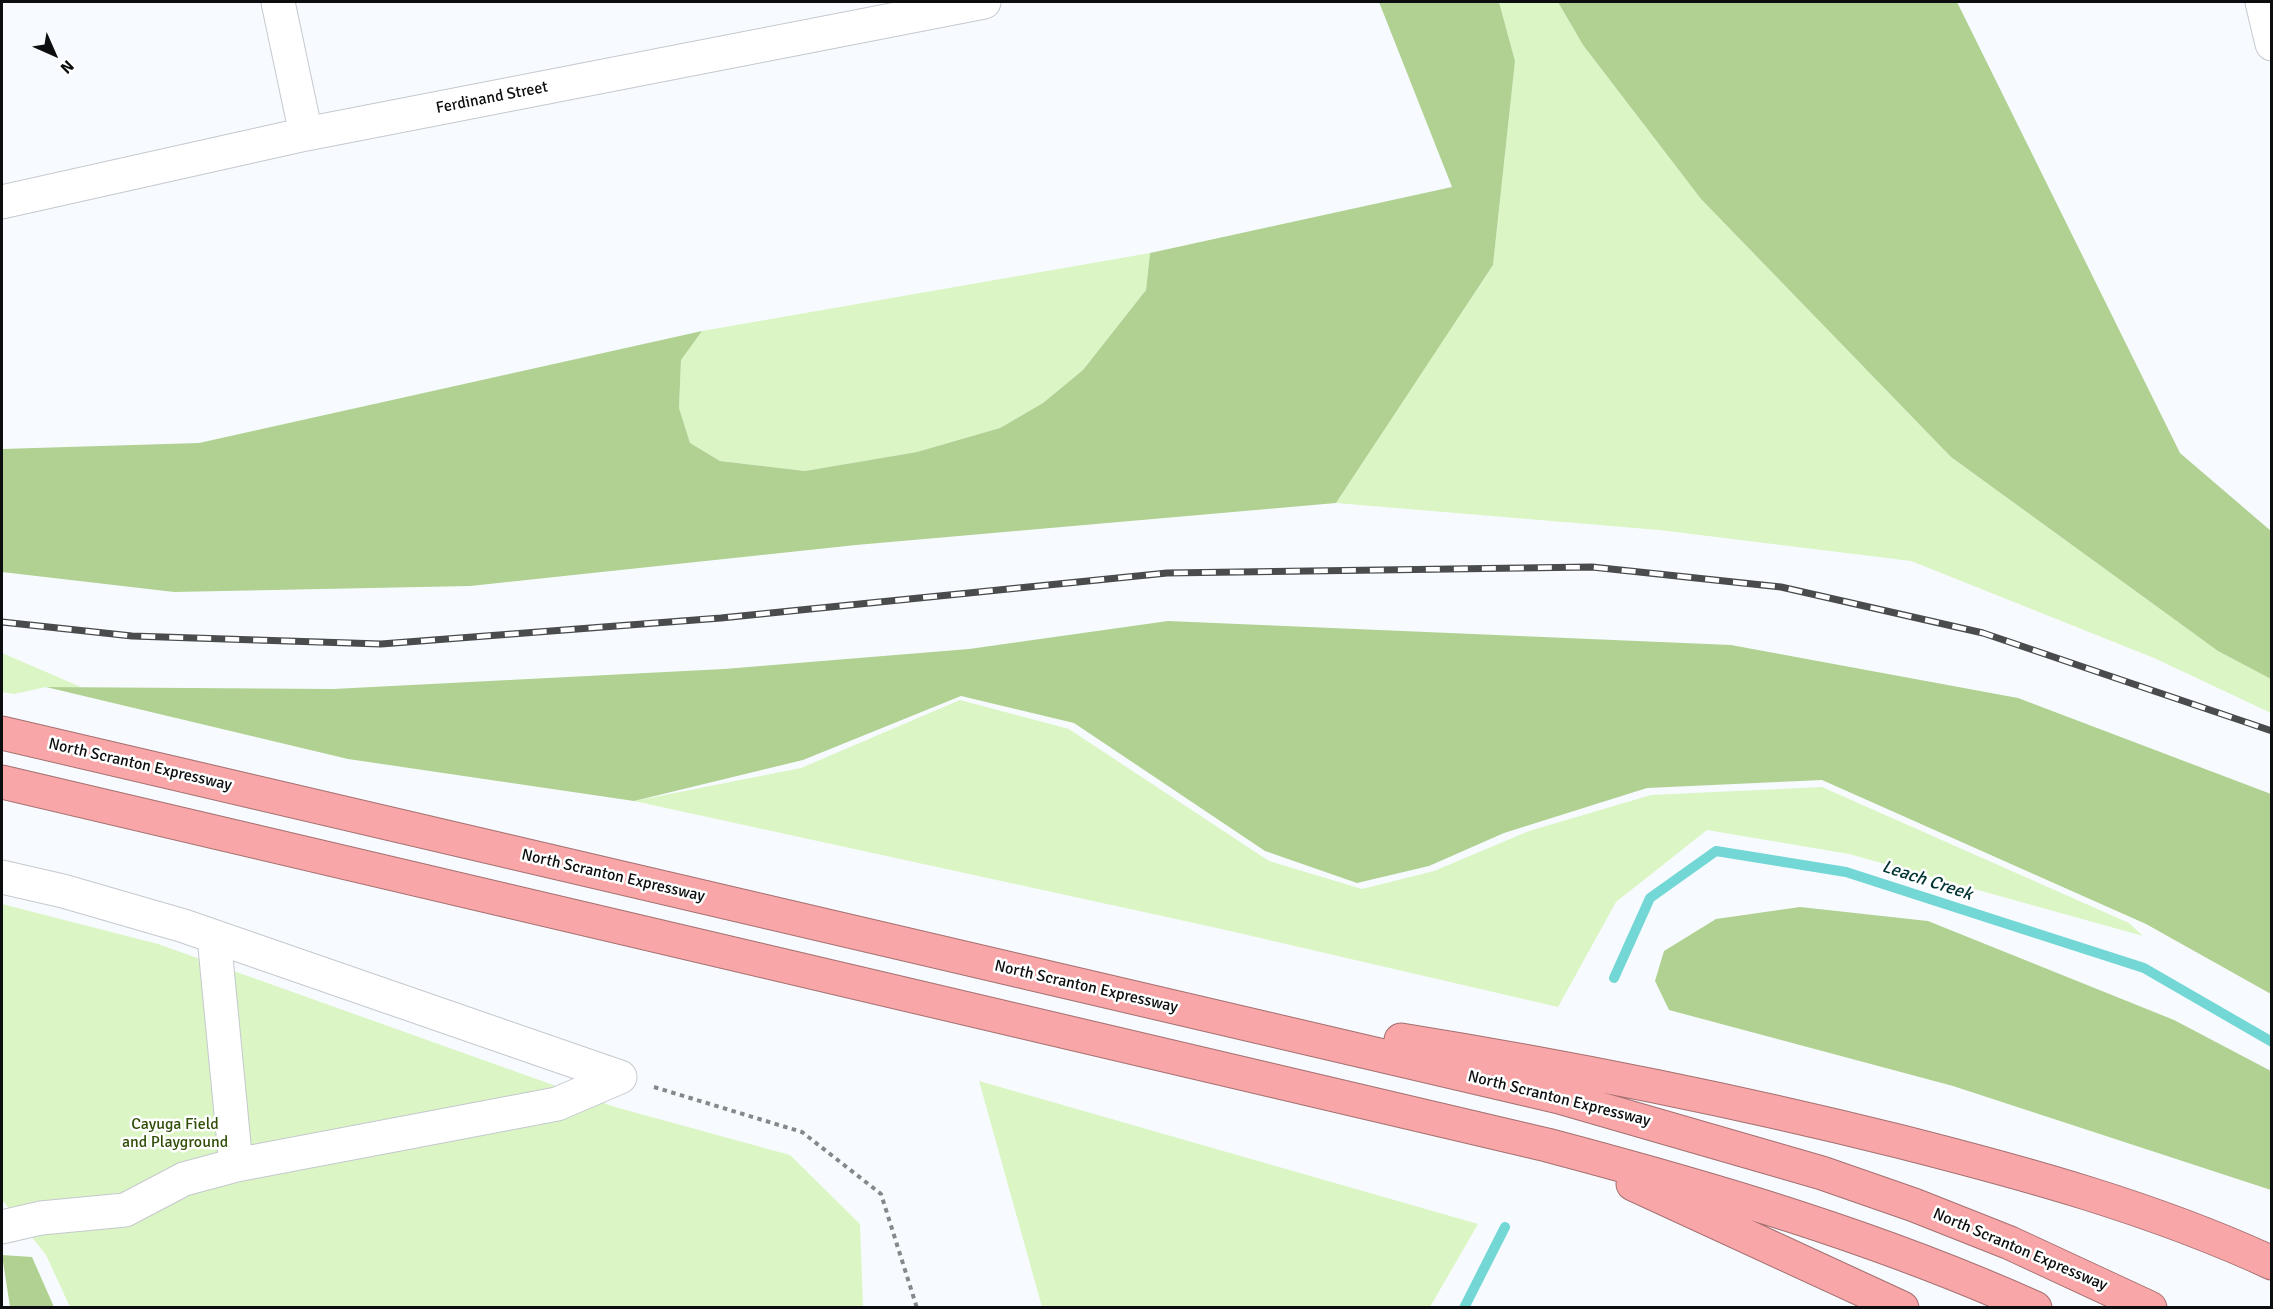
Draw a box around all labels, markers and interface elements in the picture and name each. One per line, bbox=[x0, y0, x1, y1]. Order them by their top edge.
north arrow bbox=[24, 24, 84, 84]
text: N bbox=[56, 56, 78, 78]
street label: Ferdinand Street bbox=[434, 78, 550, 118]
street label: North Scranton Expressway bbox=[46, 735, 234, 795]
street label: North Scranton Expressway bbox=[519, 846, 707, 906]
water label: Leach Creek bbox=[1879, 856, 1975, 906]
street label: North Scranton Expressway bbox=[992, 957, 1180, 1017]
street label: North Scranton Expressway bbox=[1466, 1067, 1652, 1131]
park label: Cayuga Field and Playground bbox=[122, 1115, 228, 1153]
street label: North Scranton Expressway bbox=[1930, 1205, 2110, 1295]

